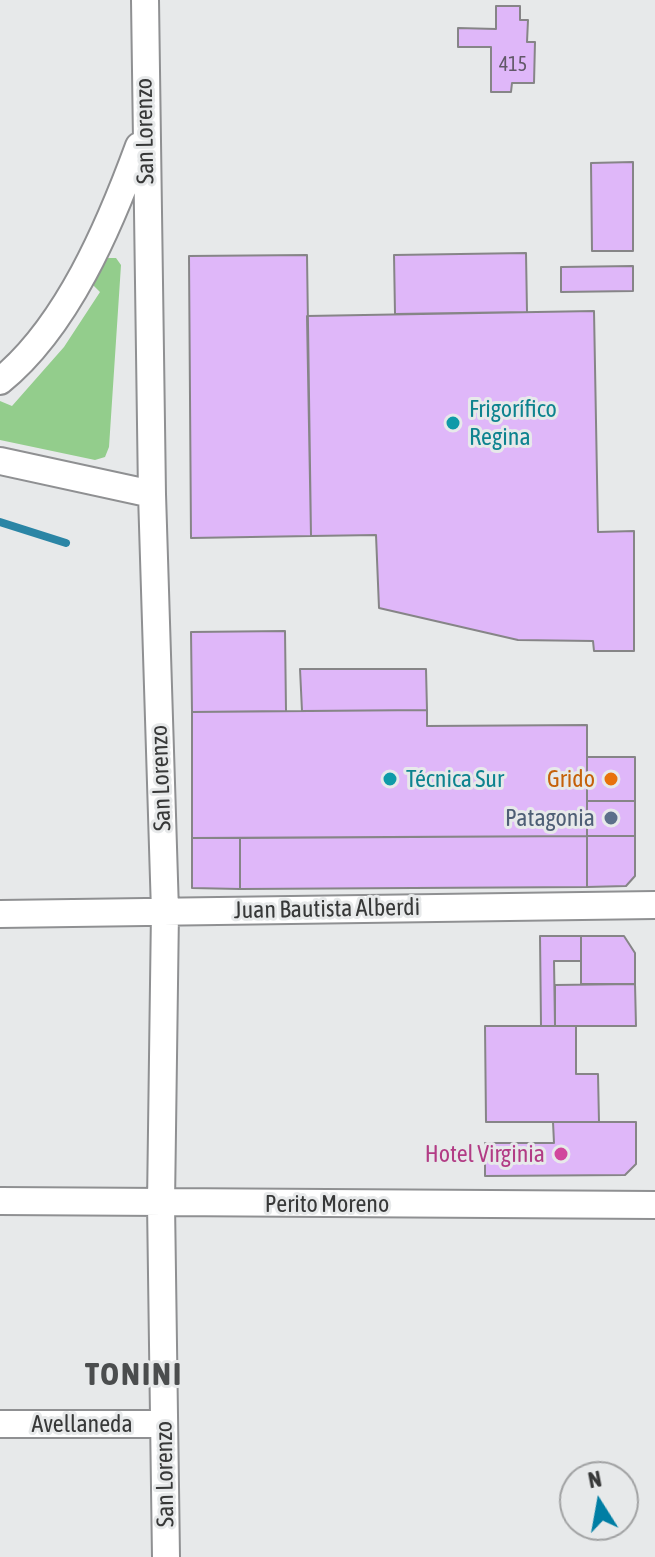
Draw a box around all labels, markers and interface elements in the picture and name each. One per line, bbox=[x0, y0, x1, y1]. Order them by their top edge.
house number: 415 bbox=[499, 53, 527, 77]
street label: San Lorenzo bbox=[130, 78, 160, 184]
place label: Frigorífico Regina bbox=[469, 395, 557, 451]
marker: Frigorífico Regina bbox=[444, 414, 462, 432]
street label: San Lorenzo bbox=[145, 725, 177, 831]
place label: Técnica Sur bbox=[406, 765, 504, 793]
place label: Grido bbox=[547, 765, 595, 793]
marker: Técnica Sur bbox=[381, 770, 399, 788]
marker: Grido bbox=[602, 770, 620, 788]
place label: Patagonia bbox=[505, 804, 595, 832]
marker: Patagonia bbox=[602, 809, 620, 827]
street label: Juan Bautista Alberdi bbox=[234, 893, 420, 925]
place label: Hotel Virginia bbox=[425, 1140, 545, 1168]
marker: Hotel Virginia bbox=[552, 1145, 570, 1163]
street label: Perito Moreno bbox=[265, 1190, 389, 1218]
district label: TONINI bbox=[85, 1356, 183, 1394]
street label: Avellaneda bbox=[31, 1410, 133, 1438]
street label: San Lorenzo bbox=[150, 1421, 180, 1527]
north arrow bbox=[559, 1461, 639, 1541]
text: N bbox=[586, 1465, 604, 1493]

